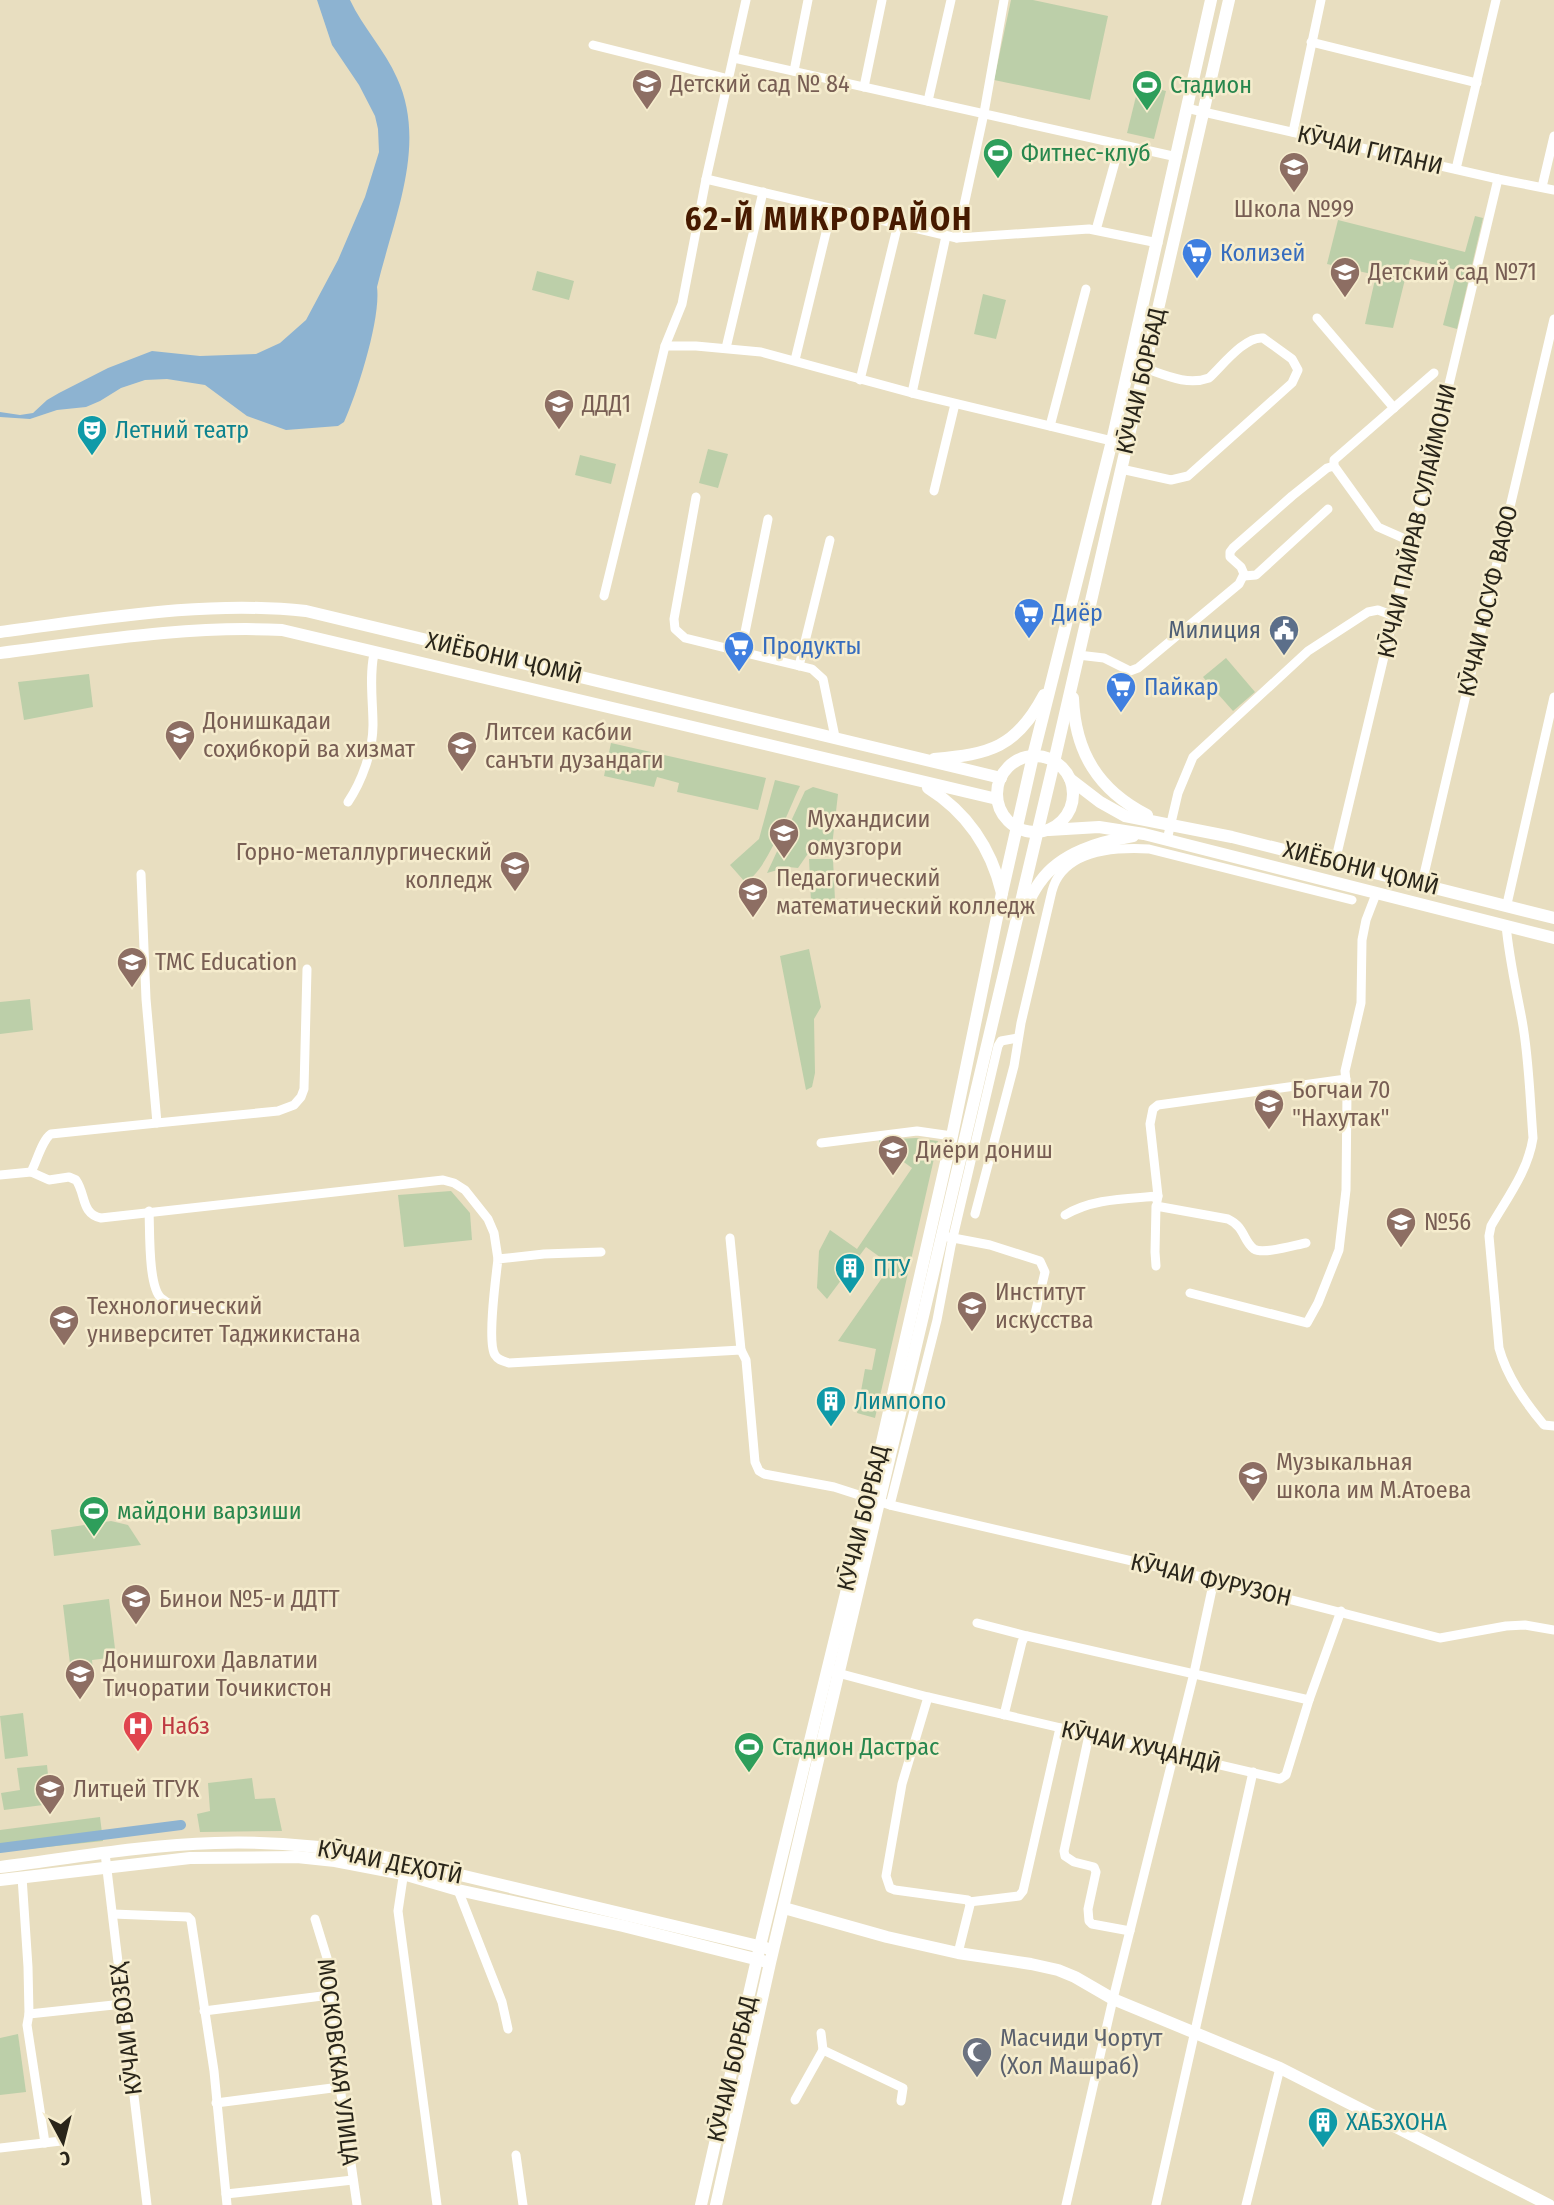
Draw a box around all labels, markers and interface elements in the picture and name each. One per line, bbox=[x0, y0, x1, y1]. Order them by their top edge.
school or university icon: Детский сад № 84 bbox=[630, 67, 664, 111]
sports icon: Стадион bbox=[1130, 68, 1164, 112]
place label: Детский сад № 84 bbox=[669, 70, 850, 98]
place label: Стадион bbox=[1170, 71, 1252, 99]
street label: КӮЧАИ ГИТАНИ bbox=[1295, 120, 1445, 180]
sports icon: Фитнес-клуб bbox=[981, 136, 1015, 180]
place label: Фитнес-клуб bbox=[1021, 139, 1151, 167]
school or university icon: Школа №99 bbox=[1277, 150, 1311, 194]
place label: Школа №99 bbox=[1234, 195, 1354, 223]
district label: 62-Й МИКРОРАЙОН bbox=[685, 200, 973, 238]
supermarket icon: Колизей bbox=[1180, 236, 1214, 280]
place label: Колизей bbox=[1220, 239, 1305, 267]
school or university icon: Детский сад №71 bbox=[1328, 255, 1362, 299]
place label: Детский сад №71 bbox=[1367, 258, 1537, 286]
street label: КӮЧАИ БОРБАД bbox=[1111, 305, 1171, 457]
street label: КӮЧАИ ПАЙРАВ СУЛАЙМОНИ bbox=[1372, 381, 1462, 661]
school or university icon: ДДД1 bbox=[542, 387, 576, 431]
place label: ДДД1 bbox=[581, 390, 631, 418]
theatre icon: Летний театр bbox=[75, 413, 109, 457]
place label: Летний театр bbox=[115, 416, 249, 444]
street label: КӮЧАИ ЮСУФ ВАФО bbox=[1452, 503, 1524, 699]
supermarket icon: Диëр bbox=[1012, 596, 1046, 640]
place label: Диëр bbox=[1051, 599, 1103, 627]
public building icon: Милиция bbox=[1267, 613, 1301, 657]
place label: Милиция bbox=[1168, 616, 1261, 644]
street label: ХИЁБОНИ ҶОМӢ bbox=[423, 626, 585, 690]
supermarket icon: Продукты bbox=[722, 629, 756, 673]
place label: Продукты bbox=[762, 632, 861, 660]
supermarket icon: Пайкар bbox=[1104, 670, 1138, 714]
place label: Пайкар bbox=[1144, 673, 1219, 701]
place label: Донишкадаи соҳибкорӣ ва хизмат bbox=[202, 707, 415, 763]
school or university icon: Донишкадаи соҳибкорӣ ва хизмат bbox=[163, 718, 197, 762]
place label: Литсеи касбии санъти дузандаги bbox=[485, 718, 664, 774]
school or university icon: Литсеи касбии санъти дузандаги bbox=[445, 729, 479, 773]
place label: Мухандисии омузгори bbox=[807, 805, 931, 861]
school or university icon: Мухандисии омузгори bbox=[767, 816, 801, 860]
street label: ХИЁБОНИ ҶОМӢ bbox=[1280, 835, 1442, 901]
place label: Горно-металлургический колледж bbox=[236, 838, 493, 894]
school or university icon: Горно-металлургический колледж bbox=[498, 849, 532, 893]
place label: Педагогический математический колледж bbox=[776, 864, 1036, 920]
school or university icon: Педагогический математический колледж bbox=[736, 875, 770, 919]
school or university icon: TMC Education bbox=[115, 945, 149, 989]
place label: TMC Education bbox=[155, 948, 297, 976]
place label: Богчаи 70 "Нахутак" bbox=[1292, 1076, 1391, 1132]
school or university icon: Богчаи 70 "Нахутак" bbox=[1252, 1087, 1286, 1131]
school or university icon: Диёри дониш bbox=[876, 1133, 910, 1177]
place label: Диёри дониш bbox=[915, 1136, 1053, 1164]
school or university icon: №56 bbox=[1384, 1205, 1418, 1249]
place label: №56 bbox=[1424, 1208, 1471, 1236]
building icon: ПТУ bbox=[833, 1251, 867, 1295]
place label: ПТУ bbox=[873, 1254, 911, 1282]
place label: Институт искусства bbox=[995, 1278, 1093, 1334]
school or university icon: Институт искусства bbox=[955, 1289, 989, 1333]
place label: Технологический университет Таджикистана bbox=[87, 1292, 361, 1348]
school or university icon: Технологический университет Таджикистана bbox=[47, 1303, 81, 1347]
building icon: Лимпопо bbox=[814, 1384, 848, 1428]
place label: Лимпопо bbox=[854, 1387, 946, 1415]
street label: КӮЧАИ БОРБАД bbox=[831, 1442, 895, 1594]
place label: Музыкальная школа им М.Атоева bbox=[1276, 1448, 1471, 1504]
school or university icon: Музыкальная школа им М.Атоева bbox=[1236, 1459, 1270, 1503]
sports icon: майдони варзиши bbox=[77, 1494, 111, 1538]
place label: майдони варзиши bbox=[117, 1497, 302, 1525]
street label: КӮЧАИ ФУРУЗОН bbox=[1128, 1548, 1294, 1612]
school or university icon: Бинои №5-и ДДТТ bbox=[119, 1582, 153, 1626]
place label: Бинои №5-и ДДТТ bbox=[159, 1585, 340, 1613]
place label: Донишгохи Давлатии Тичоратии Точикистон bbox=[102, 1646, 332, 1702]
school or university icon: Донишгохи Давлатии Тичоратии Точикистон bbox=[63, 1657, 97, 1701]
hospital icon: Набз bbox=[121, 1709, 155, 1753]
place label: Набз bbox=[161, 1712, 210, 1740]
street label: КӮЧАИ ХУҶАНДӢ bbox=[1059, 1715, 1223, 1779]
sports icon: Стадион Дастрас bbox=[732, 1730, 766, 1774]
place label: Стадион Дастрас bbox=[772, 1733, 939, 1761]
school or university icon: Литцей ТГУК bbox=[33, 1772, 67, 1816]
place label: Литцей ТГУК bbox=[73, 1775, 199, 1803]
street label: КӮЧАИ ДЕҲОТӢ bbox=[315, 1834, 465, 1890]
street label: МОСКОВСКАЯ УЛИЦА bbox=[311, 1957, 365, 2167]
street label: КӮЧАИ ВОЗЕҲ bbox=[104, 1960, 148, 2097]
street label: КӮЧАИ БОРБАД bbox=[702, 1993, 762, 2145]
place label: Масчиди Чортут (Хол Машраб) bbox=[1000, 2024, 1163, 2080]
mosque icon: Масчиди Чортут (Хол Машраб) bbox=[960, 2035, 994, 2079]
building icon: ХАБЗХОНА bbox=[1306, 2105, 1340, 2149]
north arrow bbox=[28, 2107, 98, 2177]
place label: ХАБЗХОНА bbox=[1346, 2108, 1447, 2136]
text: С bbox=[59, 2146, 71, 2170]

